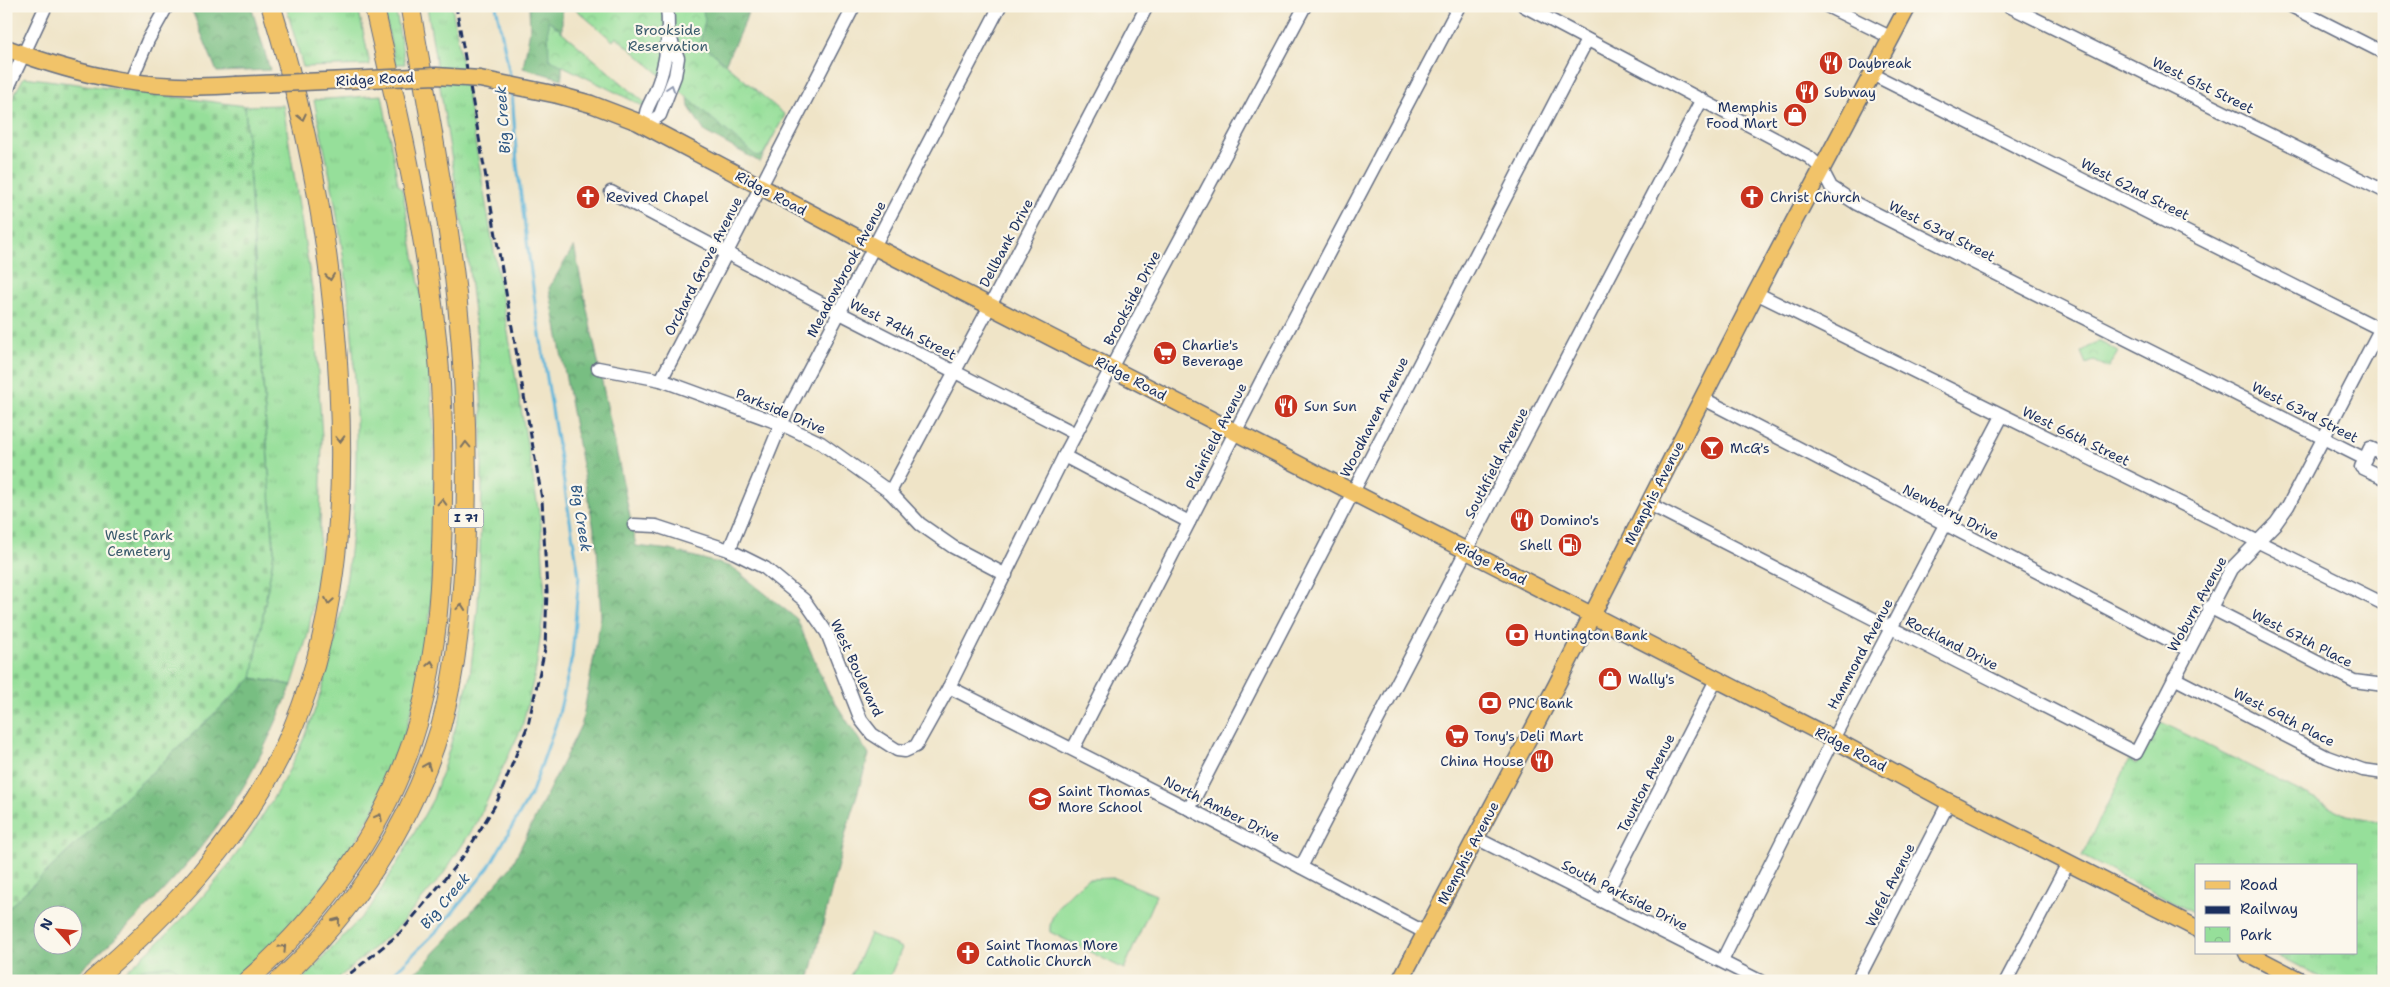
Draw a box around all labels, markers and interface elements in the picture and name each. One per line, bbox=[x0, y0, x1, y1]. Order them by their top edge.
park label: Brookside Reservation bbox=[628, 21, 709, 55]
restaurant icon: Daybreak bbox=[1818, 50, 1844, 76]
street label: West 61st Street bbox=[2149, 53, 2257, 117]
place label: Daybreak bbox=[1848, 54, 1912, 72]
street label: Ridge Road bbox=[335, 68, 415, 90]
restaurant icon: Subway bbox=[1794, 79, 1820, 105]
place label: Subway bbox=[1824, 83, 1876, 101]
one-way arrow bbox=[665, 84, 675, 92]
water label: Big Creek bbox=[491, 85, 515, 155]
place label: Memphis Food Mart bbox=[1706, 98, 1778, 132]
shop icon: Memphis Food Mart bbox=[1782, 102, 1808, 128]
one-way arrow bbox=[296, 113, 307, 121]
street label: West 62nd Street bbox=[2078, 154, 2192, 224]
street label: Ridge Road bbox=[732, 167, 810, 219]
church icon: Revived Chapel bbox=[575, 184, 601, 210]
church icon: Christ Church bbox=[1739, 184, 1765, 210]
place label: Revived Chapel bbox=[606, 188, 709, 206]
place label: Christ Church bbox=[1770, 188, 1861, 206]
street label: Orchard Grove Avenue bbox=[660, 193, 746, 338]
street label: Dellbank Drive bbox=[975, 195, 1037, 290]
street label: West 63rd Street bbox=[1886, 196, 1998, 266]
street label: Meadowbrook Avenue bbox=[802, 198, 890, 340]
street label: Brookside Drive bbox=[1099, 247, 1165, 349]
one-way arrow bbox=[324, 273, 335, 281]
street label: West 74th Street bbox=[846, 294, 960, 364]
place label: Charlie's Beverage bbox=[1182, 336, 1243, 370]
supermarket icon: Charlie's Beverage bbox=[1152, 340, 1178, 366]
street label: Ridge Road bbox=[1092, 352, 1170, 404]
street label: Woodhaven Avenue bbox=[1336, 353, 1412, 480]
street label: West 63rd Street bbox=[2249, 377, 2361, 447]
street label: Plainfield Avenue bbox=[1181, 380, 1251, 492]
street label: Parkside Drive bbox=[733, 384, 829, 438]
restaurant icon: Sun Sun bbox=[1273, 393, 1299, 419]
place label: Sun Sun bbox=[1304, 397, 1357, 415]
street label: West 66th Street bbox=[2019, 402, 2133, 470]
street label: Southfield Avenue bbox=[1460, 404, 1532, 522]
bar icon: McG's bbox=[1699, 435, 1725, 461]
one-way arrow bbox=[335, 436, 345, 443]
street label: Memphis Avenue bbox=[1620, 438, 1688, 548]
place label: McG's bbox=[1730, 439, 1770, 457]
one-way arrow bbox=[461, 441, 471, 448]
street label: Newberry Drive bbox=[1900, 480, 2002, 544]
water label: Big Creek bbox=[566, 483, 596, 554]
one-way arrow bbox=[437, 498, 448, 506]
restaurant icon: Domino's bbox=[1509, 507, 1535, 533]
road number: I 71 bbox=[448, 508, 484, 528]
place label: Domino's bbox=[1540, 511, 1599, 529]
park label: West Park Cemetery bbox=[105, 526, 173, 560]
fuel station icon: Shell bbox=[1557, 532, 1583, 558]
place label: Shell bbox=[1519, 536, 1553, 554]
street label: Ridge Road bbox=[1452, 537, 1530, 589]
street label: Woburn Avenue bbox=[2163, 553, 2231, 655]
street label: Hammond Avenue bbox=[1823, 595, 1897, 712]
one-way arrow bbox=[325, 597, 335, 605]
one-way arrow bbox=[455, 603, 466, 611]
street label: West 67th Place bbox=[2248, 605, 2356, 671]
street label: Rockland Drive bbox=[1903, 612, 2001, 674]
street label: West Boulevard bbox=[827, 616, 887, 720]
bank icon: Huntington Bank bbox=[1504, 622, 1530, 648]
place label: Huntington Bank bbox=[1534, 626, 1648, 644]
one-way arrow bbox=[426, 660, 436, 669]
shop icon: Wally's bbox=[1597, 666, 1623, 692]
place label: Wally's bbox=[1628, 670, 1675, 688]
street label: West 69th Place bbox=[2230, 684, 2338, 750]
bank icon: PNC Bank bbox=[1477, 690, 1503, 716]
place label: PNC Bank bbox=[1508, 694, 1573, 712]
supermarket icon: Tony's Deli Mart bbox=[1444, 723, 1470, 749]
street label: Ridge Road bbox=[1812, 723, 1890, 775]
place label: Tony's Deli Mart bbox=[1474, 727, 1584, 745]
street label: Taunton Avenue bbox=[1613, 730, 1679, 836]
restaurant icon: China House bbox=[1529, 748, 1555, 774]
place label: China House bbox=[1440, 752, 1524, 770]
one-way arrow bbox=[421, 762, 431, 770]
street label: North Amber Drive bbox=[1161, 772, 1283, 846]
place label: Saint Thomas More School bbox=[1058, 782, 1150, 816]
school or university icon: Saint Thomas More School bbox=[1027, 786, 1053, 812]
street label: Memphis Avenue bbox=[1433, 798, 1503, 908]
one-way arrow bbox=[373, 814, 383, 823]
street label: Wefel Avenue bbox=[1861, 840, 1919, 930]
street label: South Parkside Drive bbox=[1559, 855, 1691, 935]
legend bbox=[2195, 864, 2358, 954]
water label: Big Creek bbox=[415, 868, 475, 933]
text: Road bbox=[2240, 875, 2278, 895]
text: Railway bbox=[2240, 899, 2298, 919]
north arrow bbox=[32, 904, 82, 954]
text: N bbox=[36, 915, 57, 933]
one-way arrow bbox=[332, 917, 341, 926]
text: Park bbox=[2240, 925, 2272, 945]
place label: Saint Thomas More Catholic Church bbox=[986, 936, 1118, 970]
church icon: Saint Thomas More Catholic Church bbox=[955, 940, 981, 966]
one-way arrow bbox=[277, 945, 286, 954]

